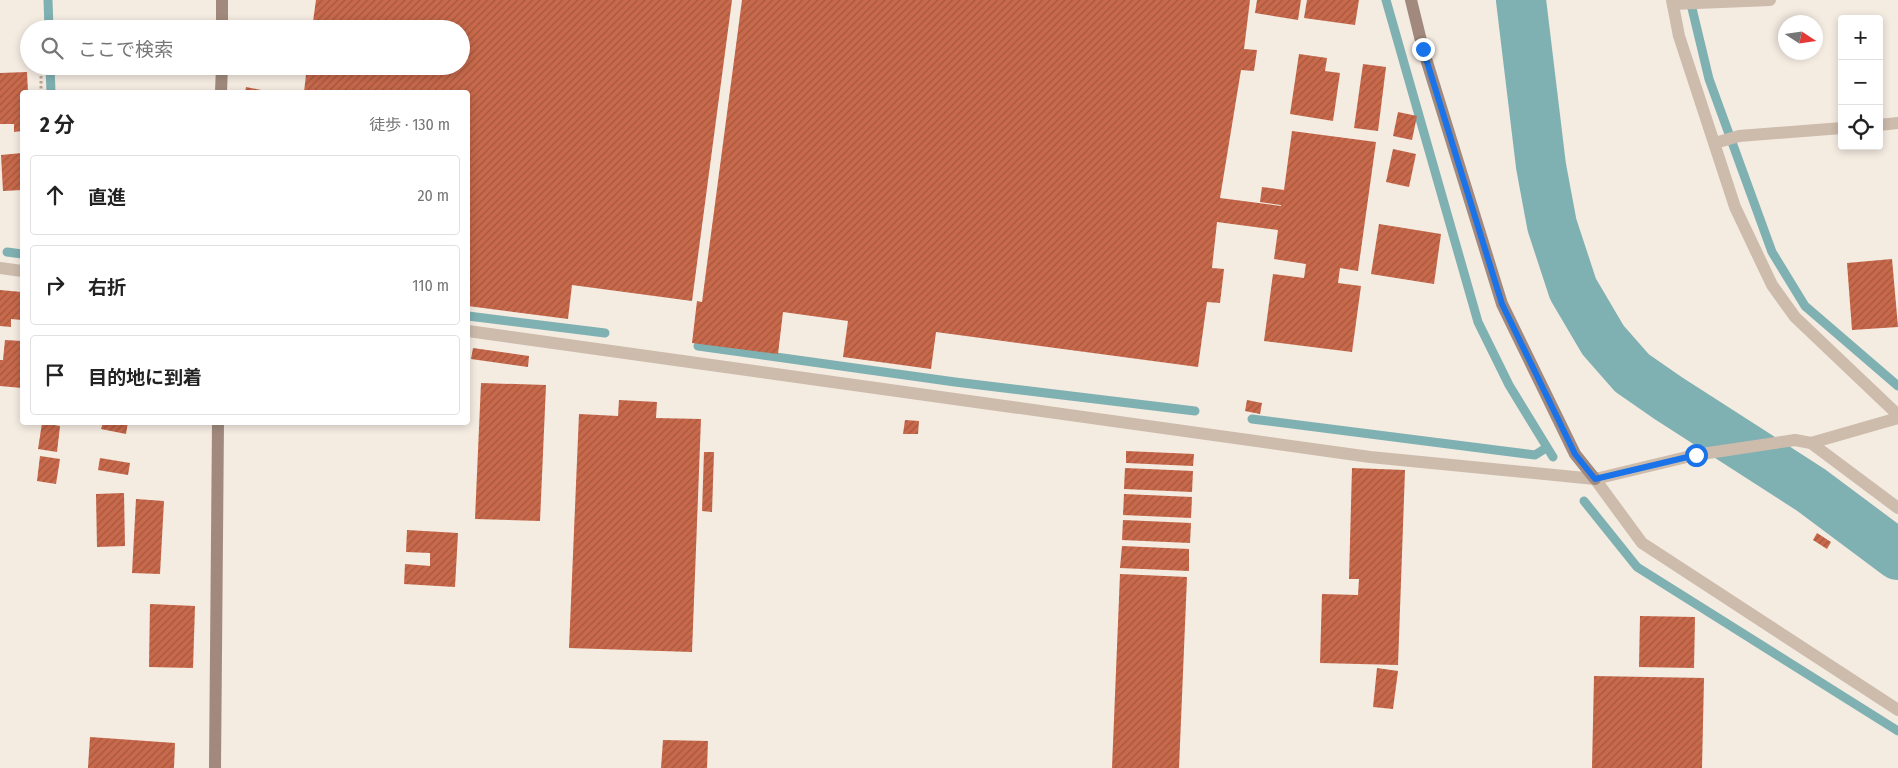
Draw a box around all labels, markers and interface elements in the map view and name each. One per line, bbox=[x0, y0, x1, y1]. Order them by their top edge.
north arrow bbox=[1778, 15, 1823, 60]
map controls bbox=[1838, 15, 1883, 150]
button: + bbox=[1838, 15, 1883, 60]
search box bbox=[20, 20, 470, 75]
icon: search bbox=[38, 34, 66, 62]
text: ここで検索 bbox=[78, 38, 173, 61]
route end bbox=[1412, 38, 1435, 61]
button: − bbox=[1838, 60, 1883, 105]
button: locate bbox=[1838, 105, 1883, 150]
text: 2 分 bbox=[40, 112, 75, 138]
text: 徒歩 · 130 m bbox=[369, 115, 450, 134]
icon: ahead bbox=[41, 181, 69, 209]
text: 直進 bbox=[88, 186, 126, 209]
text: 20 m bbox=[418, 186, 449, 205]
icon: right bbox=[41, 271, 69, 299]
text: 右折 bbox=[88, 276, 126, 299]
text: 110 m bbox=[412, 276, 449, 295]
icon: arrive bbox=[41, 361, 69, 389]
text: 目的地に到着 bbox=[88, 366, 202, 389]
route start bbox=[1685, 444, 1708, 467]

